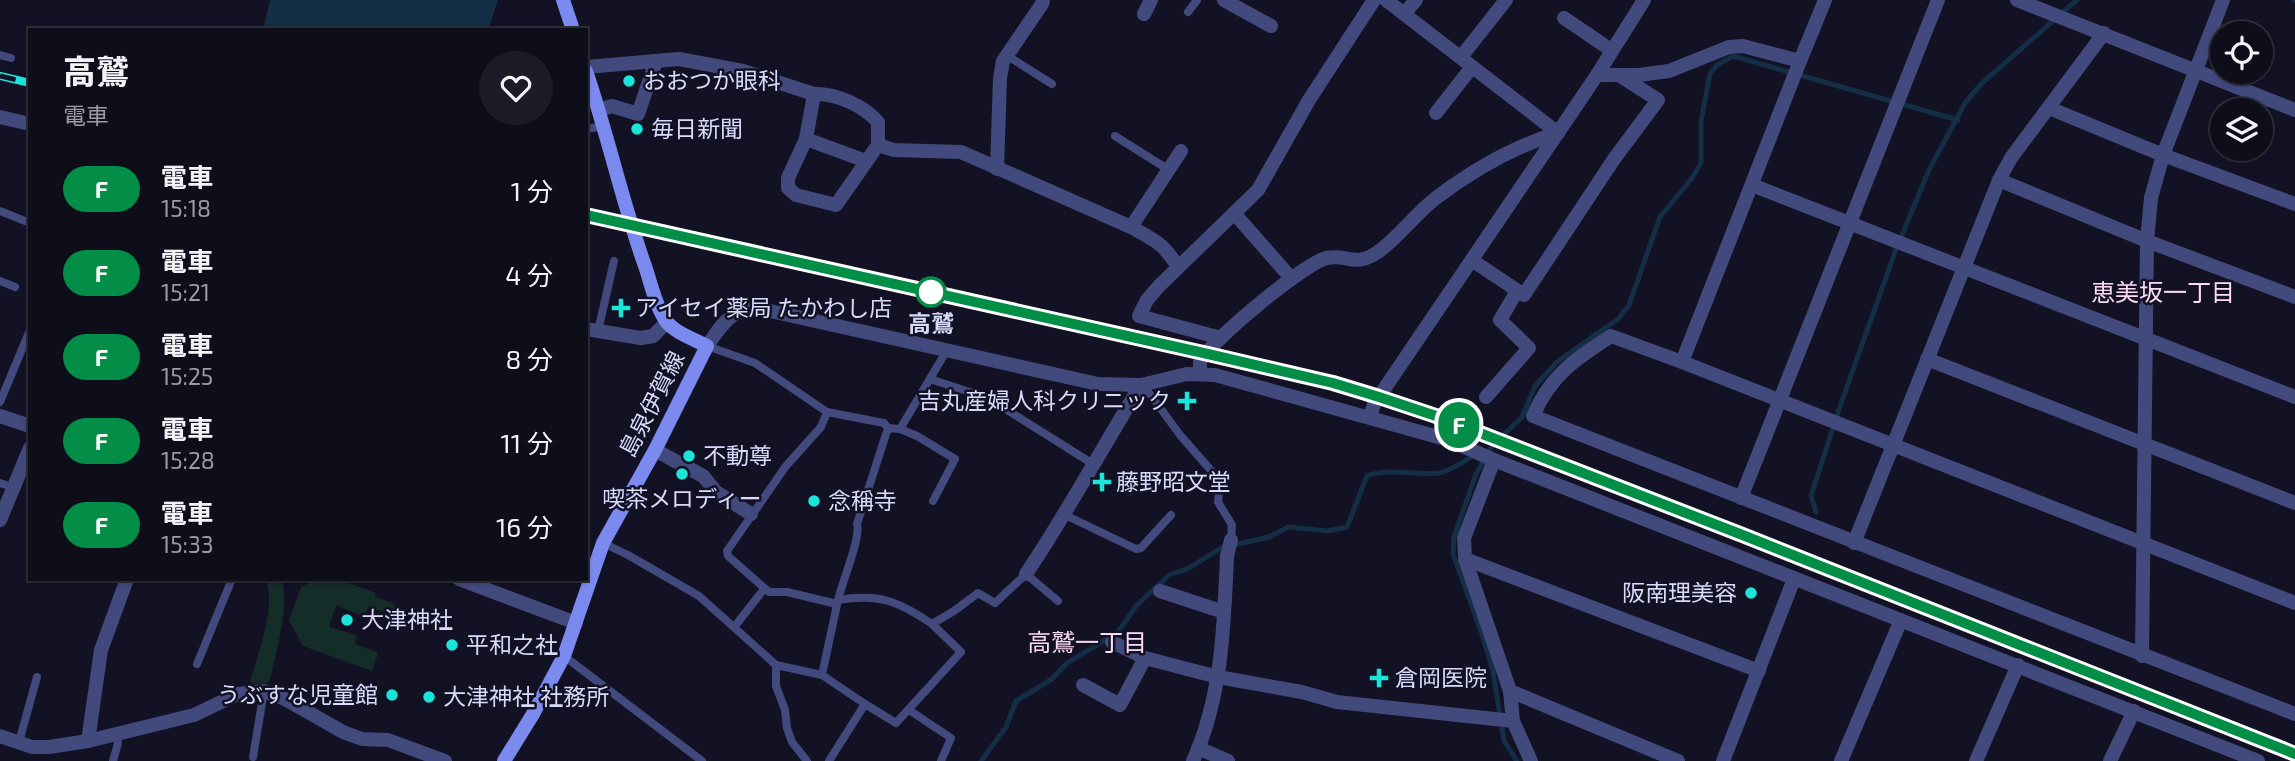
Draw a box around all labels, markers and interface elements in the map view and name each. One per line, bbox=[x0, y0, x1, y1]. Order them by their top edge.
map controls bbox=[2210, 21, 2273, 161]
button: locate bbox=[2210, 21, 2273, 84]
text: 高鷲 bbox=[63, 51, 129, 91]
button: heart bbox=[479, 51, 553, 125]
place label: おおつか眼科 bbox=[643, 66, 781, 94]
marker: おおつか眼科 bbox=[621, 73, 637, 89]
button: layers bbox=[2210, 98, 2273, 161]
text: 電車 bbox=[63, 101, 109, 129]
place label: 毎日新聞 bbox=[651, 114, 743, 142]
marker: 毎日新聞 bbox=[629, 121, 645, 137]
text: 電車 bbox=[161, 161, 213, 192]
text: F bbox=[95, 174, 108, 203]
text: 1 分 bbox=[511, 175, 553, 206]
text: 15:18 bbox=[161, 194, 211, 222]
text: 電車 bbox=[161, 245, 213, 276]
text: F bbox=[95, 258, 108, 287]
text: 4 分 bbox=[505, 259, 553, 290]
marker: 高鷲 bbox=[916, 277, 946, 307]
district label: 恵美坂一丁目 bbox=[2091, 277, 2235, 306]
text: 15:21 bbox=[161, 278, 210, 306]
place label: アイセイ薬局 たかわし店 bbox=[635, 293, 892, 321]
marker: アイセイ薬局 たかわし店 bbox=[613, 300, 629, 316]
place label: 高鷲 bbox=[908, 309, 954, 337]
text: 電車 bbox=[161, 329, 213, 360]
text: F bbox=[95, 342, 108, 371]
text: 8 分 bbox=[505, 343, 553, 374]
street label: 島泉伊賀線 bbox=[613, 346, 690, 461]
text: 15:25 bbox=[161, 362, 213, 390]
place label: 吉丸産婦人科クリニック bbox=[918, 386, 1171, 414]
marker: 吉丸産婦人科クリニック bbox=[1177, 391, 1197, 411]
line badge: F bbox=[1436, 402, 1482, 448]
text: F bbox=[1452, 410, 1466, 439]
text: 電車 bbox=[161, 413, 213, 444]
text: F bbox=[95, 426, 108, 455]
text: 11 分 bbox=[501, 427, 553, 458]
place label: 不動尊 bbox=[703, 441, 772, 469]
text: 15:28 bbox=[161, 446, 215, 474]
marker: 不動尊 bbox=[681, 448, 697, 464]
marker: 喫茶メロディー bbox=[674, 466, 690, 482]
place label: 藤野昭文堂 bbox=[1116, 467, 1231, 495]
marker: 藤野昭文堂 bbox=[1094, 474, 1110, 490]
place label: 喫茶メロディー bbox=[602, 484, 762, 512]
place label: 念稱寺 bbox=[828, 486, 897, 514]
marker: 念稱寺 bbox=[806, 493, 822, 509]
text: 電車 bbox=[161, 497, 213, 528]
text: F bbox=[95, 510, 108, 539]
text: 16 分 bbox=[496, 511, 553, 542]
text: 15:33 bbox=[161, 530, 214, 558]
place label: 阪南理美容 bbox=[1622, 578, 1737, 606]
marker: 阪南理美容 bbox=[1743, 585, 1759, 601]
place label: 大津神社 bbox=[361, 605, 453, 633]
marker: 大津神社 bbox=[339, 612, 355, 628]
district label: 高鷲一丁目 bbox=[1027, 627, 1147, 656]
place label: 平和之社 bbox=[466, 630, 558, 658]
marker: 平和之社 bbox=[444, 637, 460, 653]
place label: 倉岡医院 bbox=[1395, 663, 1487, 691]
marker: 倉岡医院 bbox=[1369, 668, 1389, 688]
place label: うぶすな児童館 bbox=[217, 680, 378, 708]
place label: 大津神社 社務所 bbox=[443, 682, 609, 710]
marker: うぶすな児童館 bbox=[384, 687, 400, 703]
marker: 大津神社 社務所 bbox=[421, 689, 437, 705]

